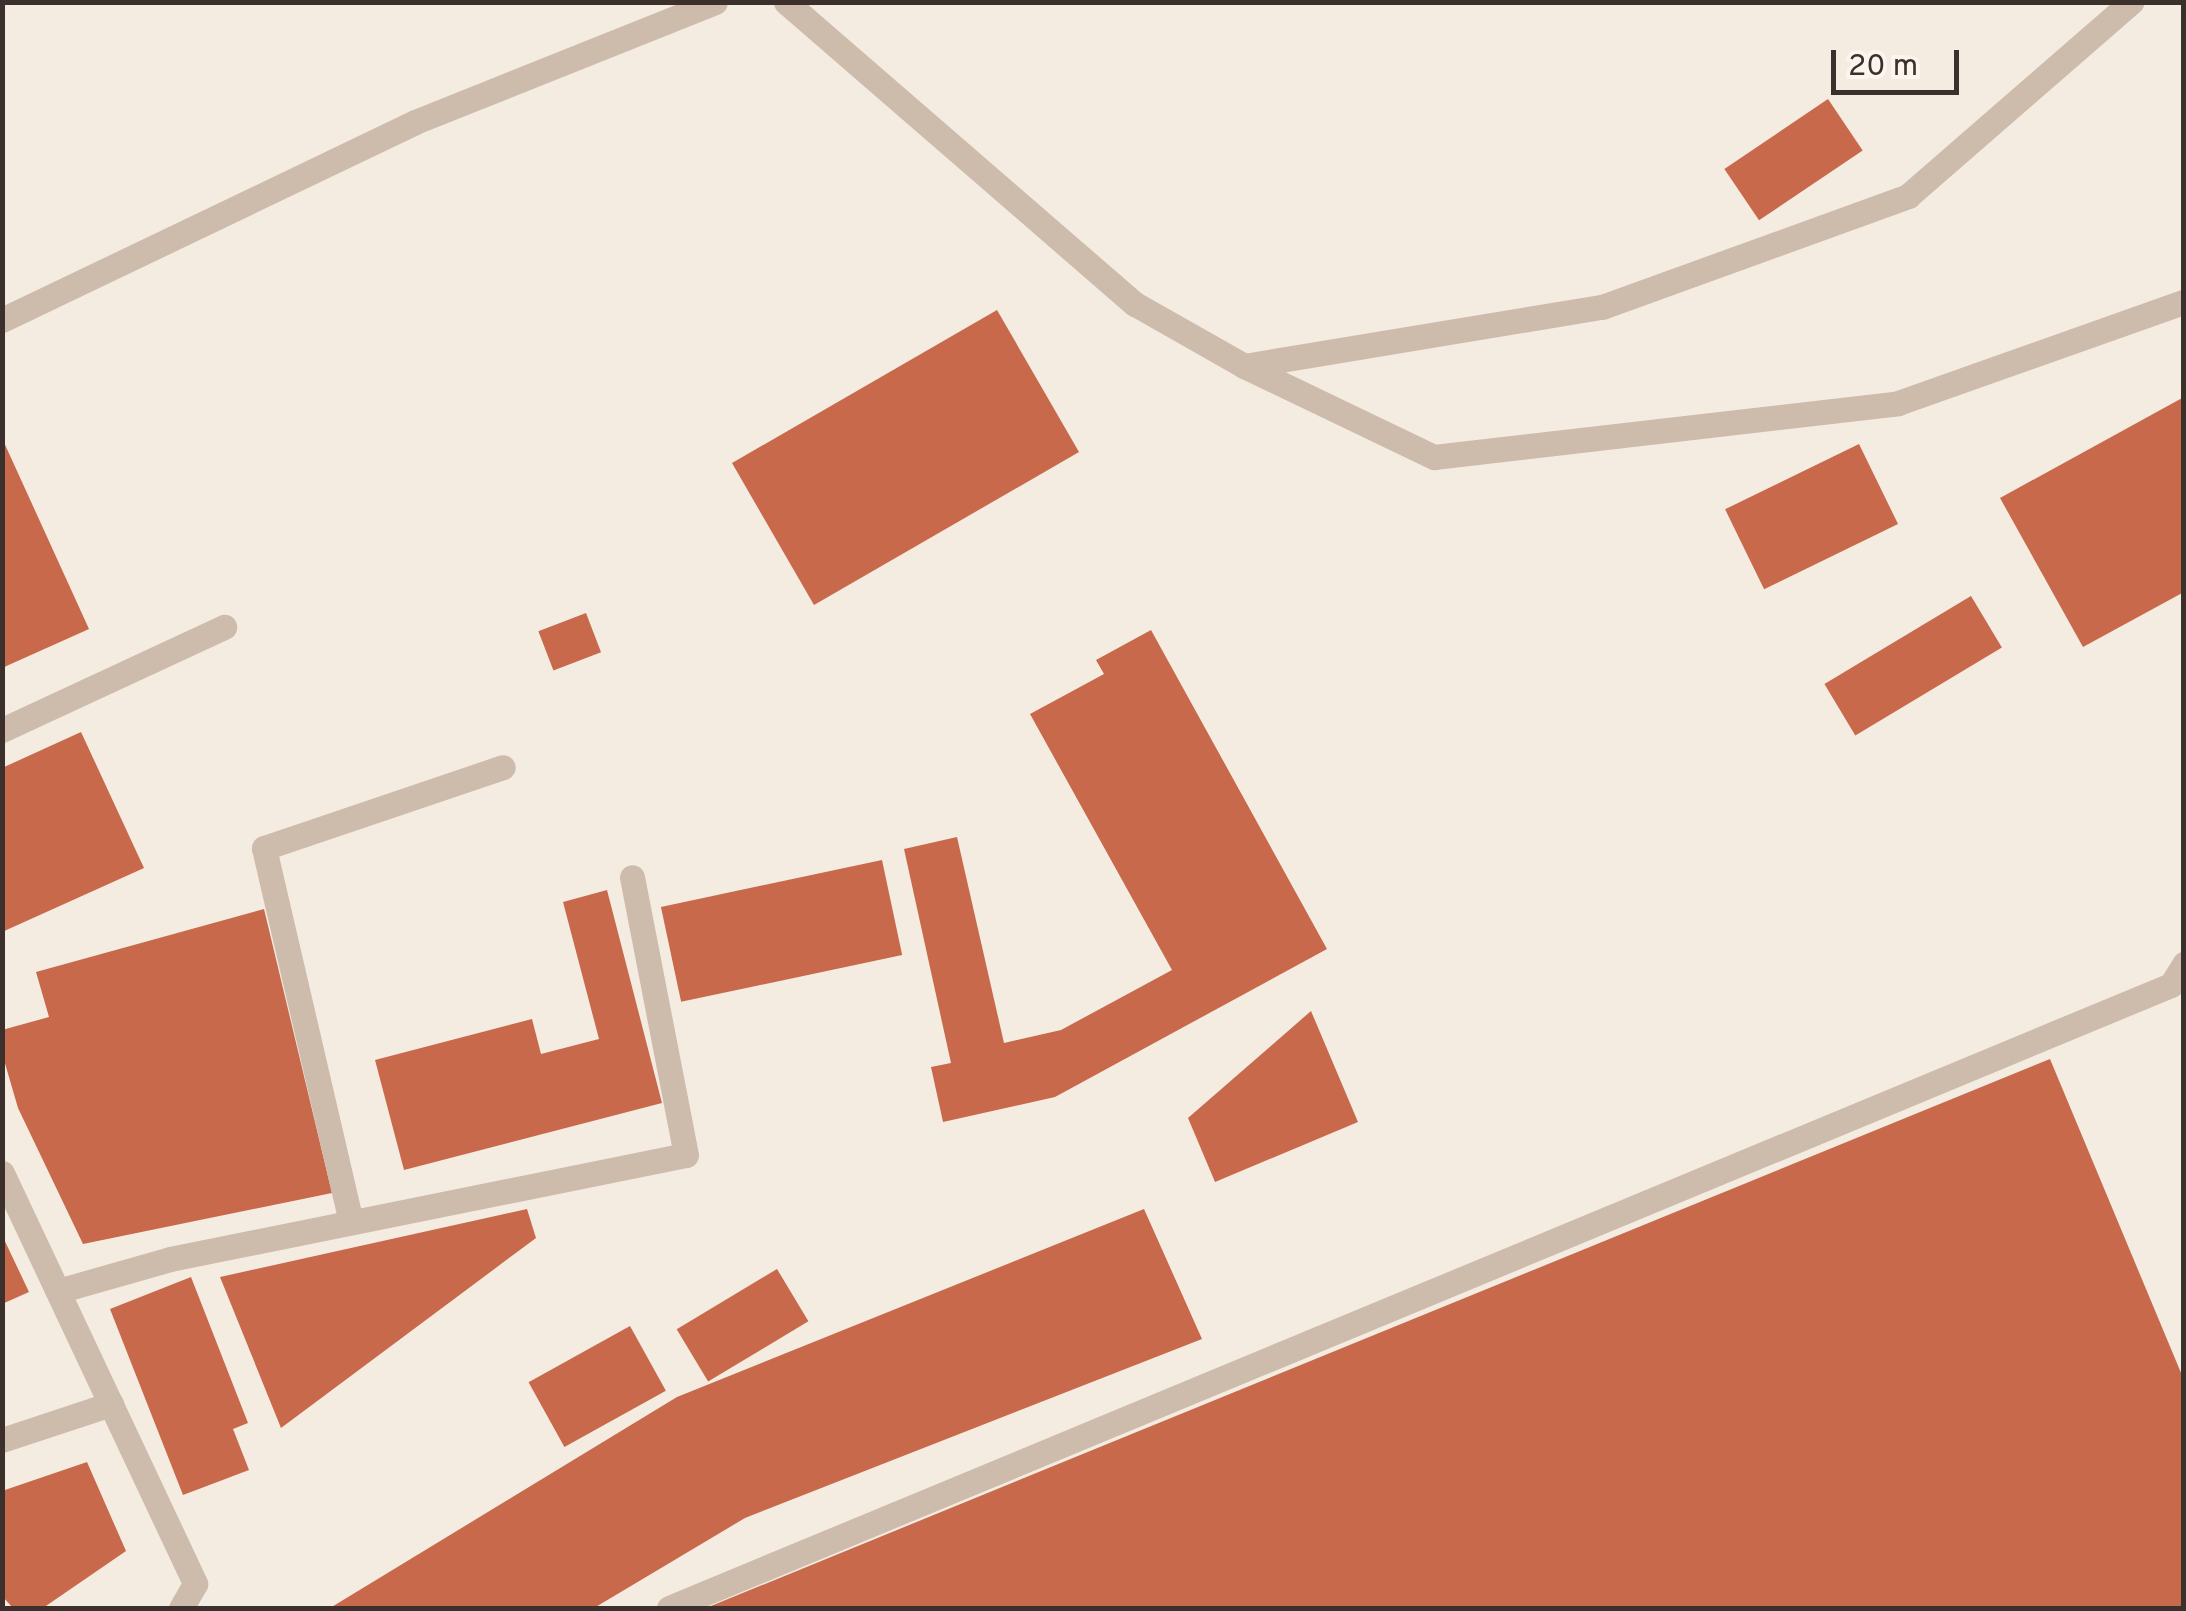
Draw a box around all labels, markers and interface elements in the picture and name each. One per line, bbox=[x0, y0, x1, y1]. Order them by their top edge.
scale bar bbox=[1836, 30, 1964, 92]
text: 20 m bbox=[1848, 49, 1918, 86]

